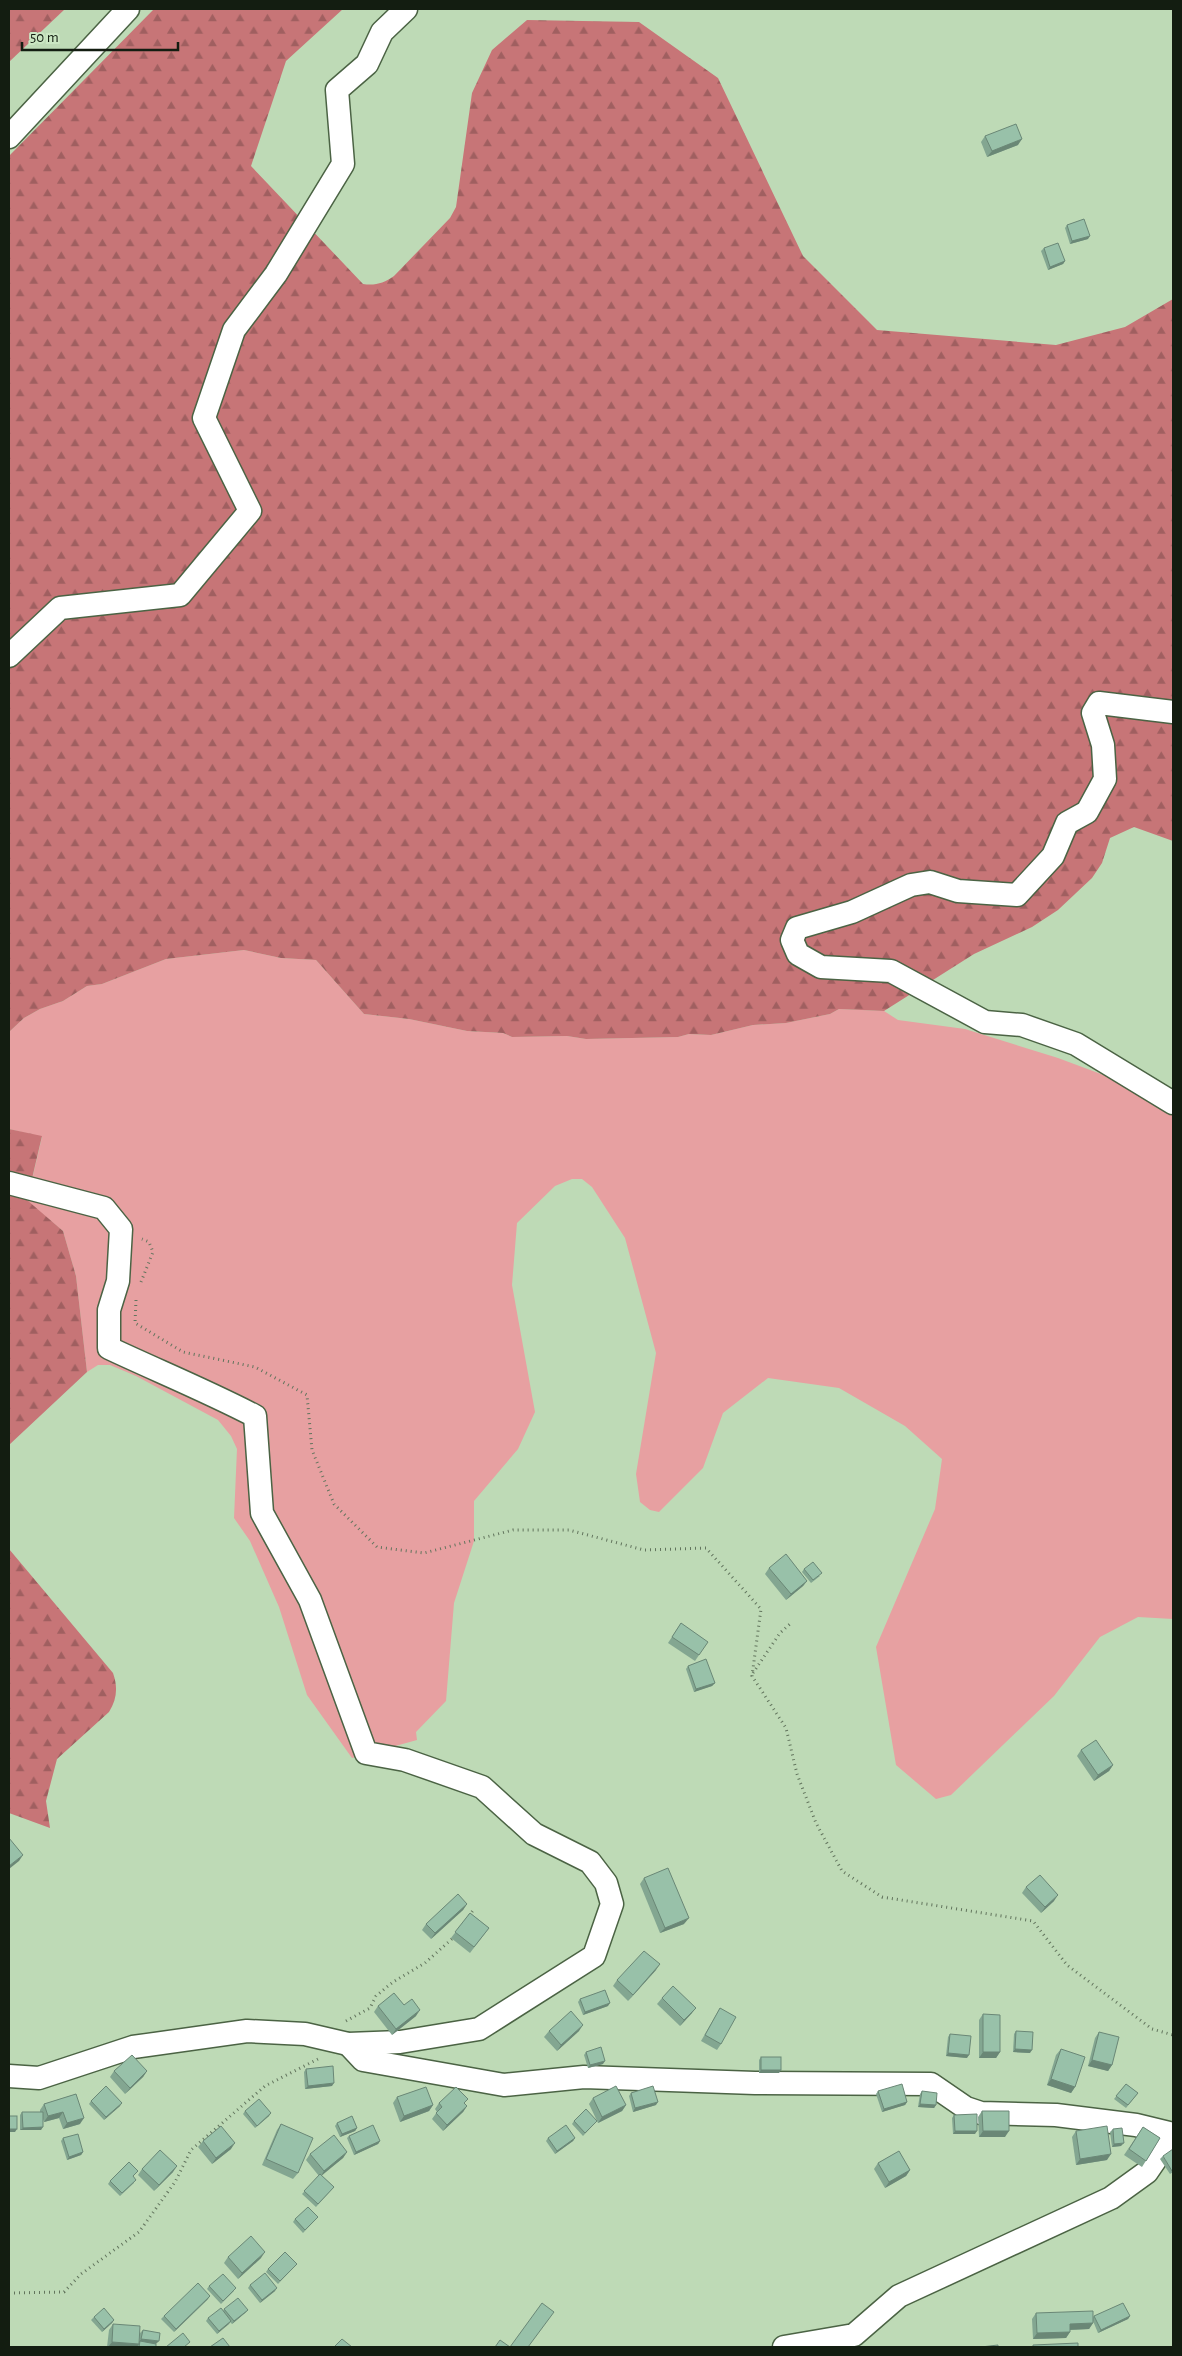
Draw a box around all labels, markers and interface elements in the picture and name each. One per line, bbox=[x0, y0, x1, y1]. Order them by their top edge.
scale bar bbox=[22, 20, 179, 52]
text: 50 m bbox=[30, 30, 59, 45]

